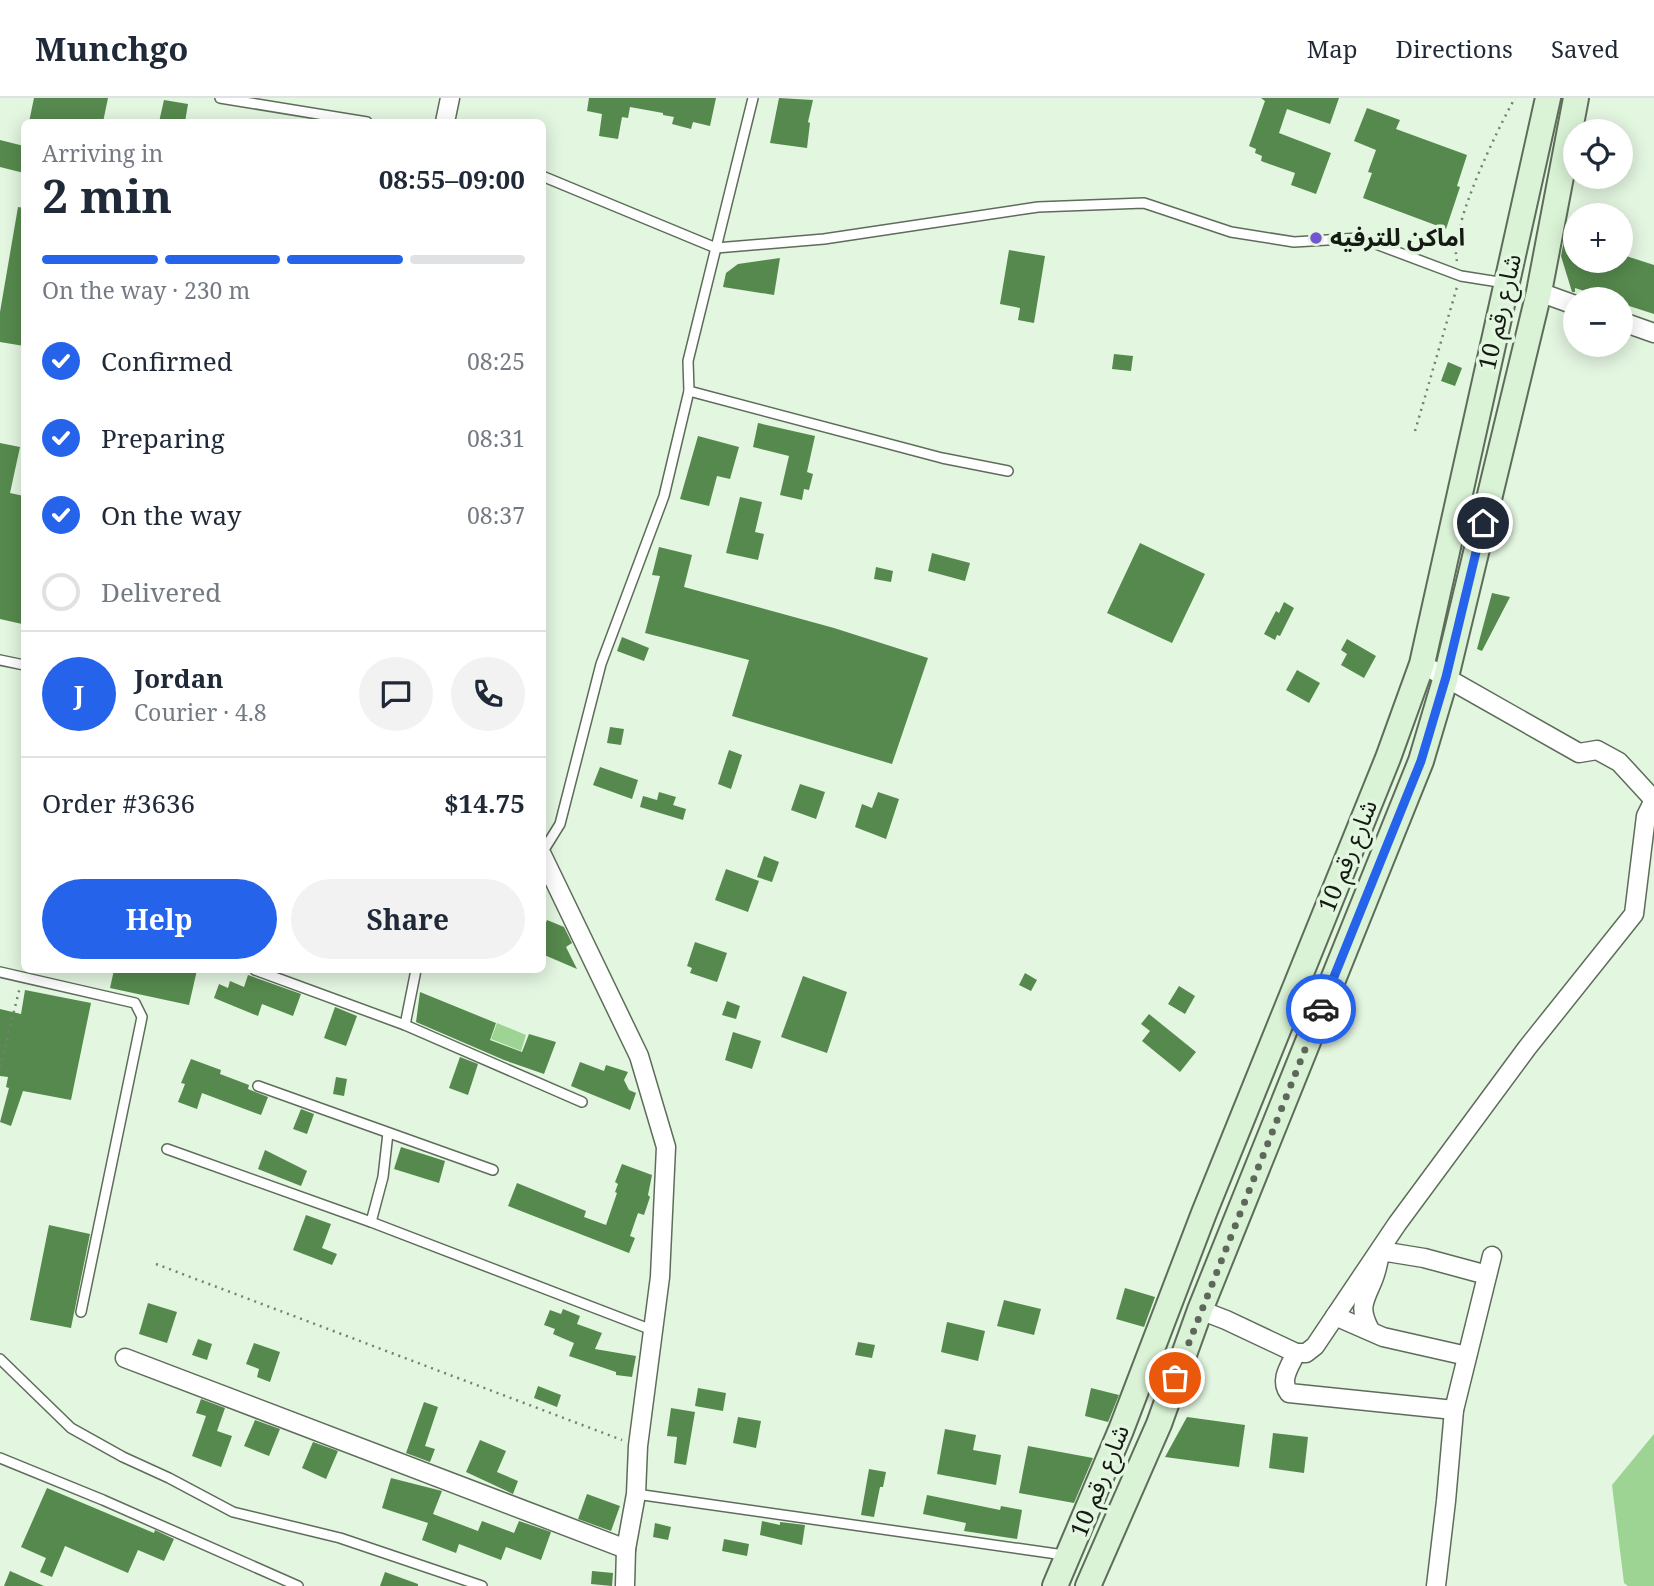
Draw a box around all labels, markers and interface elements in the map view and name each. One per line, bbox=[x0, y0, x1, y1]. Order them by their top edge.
text: Munchgo bbox=[35, 26, 189, 71]
text: Map bbox=[1307, 32, 1358, 65]
text: Directions bbox=[1396, 32, 1513, 65]
text: Saved bbox=[1551, 32, 1619, 65]
map controls bbox=[1563, 119, 1633, 357]
button: locate bbox=[1563, 119, 1633, 189]
text: Arriving in bbox=[42, 137, 163, 169]
text: 08:55–09:00 bbox=[379, 161, 525, 197]
text: 2 min bbox=[42, 164, 172, 226]
button: + bbox=[1563, 203, 1633, 273]
place label: اماكن للترفيه bbox=[1330, 220, 1465, 253]
marker: اماكن للترفيه bbox=[1308, 230, 1324, 246]
street label: شارع رقم 10 bbox=[1469, 250, 1530, 374]
text: On the way · 230 m bbox=[42, 274, 250, 306]
button: − bbox=[1563, 287, 1633, 357]
icon: check bbox=[42, 342, 80, 380]
text: Confirmed bbox=[101, 343, 233, 379]
text: 08:25 bbox=[467, 345, 525, 377]
icon: check bbox=[42, 419, 80, 457]
text: Preparing bbox=[101, 420, 225, 456]
text: 08:31 bbox=[467, 422, 525, 454]
pin bbox=[1453, 493, 1513, 553]
icon: check bbox=[42, 496, 80, 534]
text: On the way bbox=[101, 497, 241, 533]
text: 08:37 bbox=[467, 499, 525, 531]
icon: home bbox=[1464, 504, 1502, 542]
text: Delivered bbox=[101, 574, 221, 610]
button: chat bbox=[359, 657, 433, 731]
button: phone bbox=[451, 657, 525, 731]
text: Jordan bbox=[134, 660, 224, 696]
text: J bbox=[74, 676, 84, 712]
text: Courier · 4.8 bbox=[134, 696, 267, 728]
text: Order #3636 bbox=[42, 785, 195, 821]
text: $14.75 bbox=[444, 785, 525, 821]
street label: شارع رقم 10 bbox=[1309, 794, 1386, 917]
button: Help bbox=[42, 879, 277, 959]
button: Share bbox=[291, 879, 525, 959]
courier bbox=[1286, 974, 1356, 1044]
icon: car bbox=[1302, 990, 1340, 1028]
pin bbox=[1145, 1348, 1205, 1408]
icon: bag bbox=[1156, 1359, 1194, 1397]
street label: شارع رقم 10 bbox=[1061, 1419, 1138, 1542]

